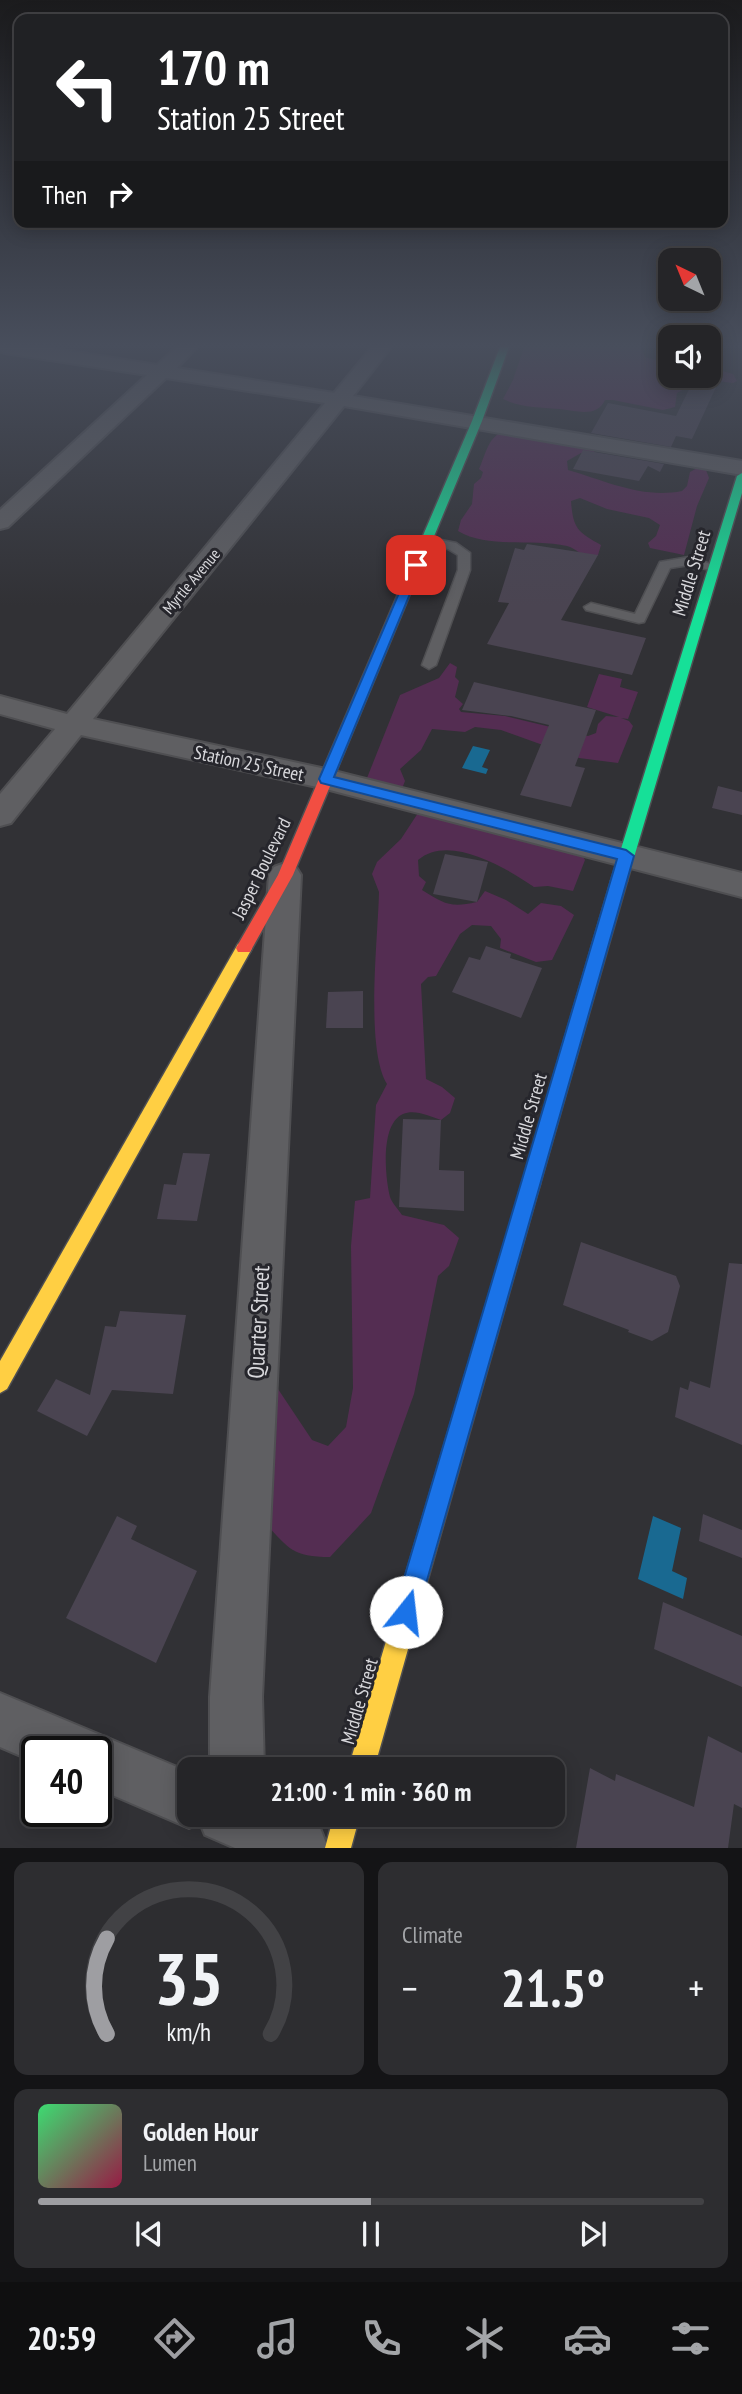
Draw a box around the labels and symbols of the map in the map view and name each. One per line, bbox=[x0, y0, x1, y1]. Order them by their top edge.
north arrow bbox=[658, 248, 721, 312]
street label: Middle Street bbox=[667, 527, 716, 619]
pin bbox=[386, 535, 446, 595]
street label: Myrtle Avenue bbox=[158, 544, 224, 618]
street label: Station 25 Street bbox=[192, 740, 307, 786]
street label: Jasper Boulevard bbox=[226, 813, 296, 923]
street label: Middle Street bbox=[504, 1070, 552, 1162]
street label: Quarter Street bbox=[241, 1264, 275, 1379]
position arrow bbox=[369, 1575, 443, 1649]
street label: Middle Street bbox=[335, 1655, 383, 1747]
speed limit sign: 40 bbox=[21, 1736, 112, 1827]

